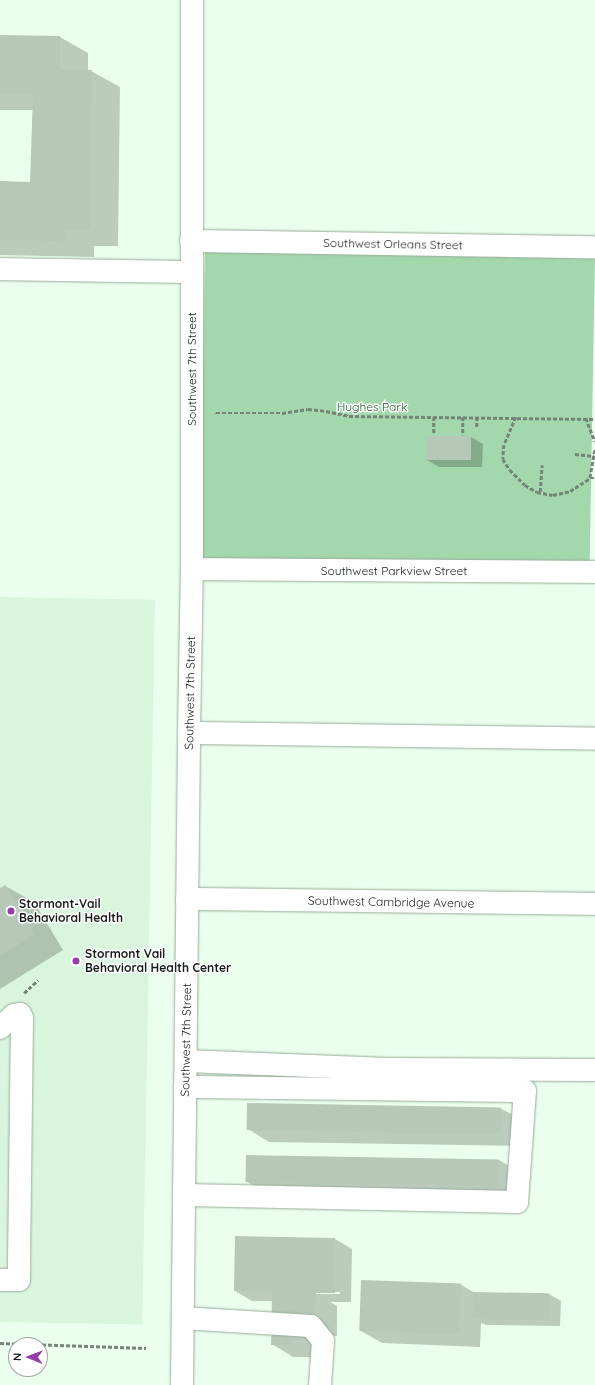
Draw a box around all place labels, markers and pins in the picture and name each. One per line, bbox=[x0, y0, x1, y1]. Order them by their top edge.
place label: Stormont-Vail Behavioral Health bbox=[19, 897, 123, 925]
marker: Stormont-Vail Behavioral Health bbox=[6, 906, 16, 916]
place label: Stormont Vail Behavioral Health Center bbox=[85, 947, 231, 975]
marker: Stormont Vail Behavioral Health Center bbox=[70, 955, 82, 967]

